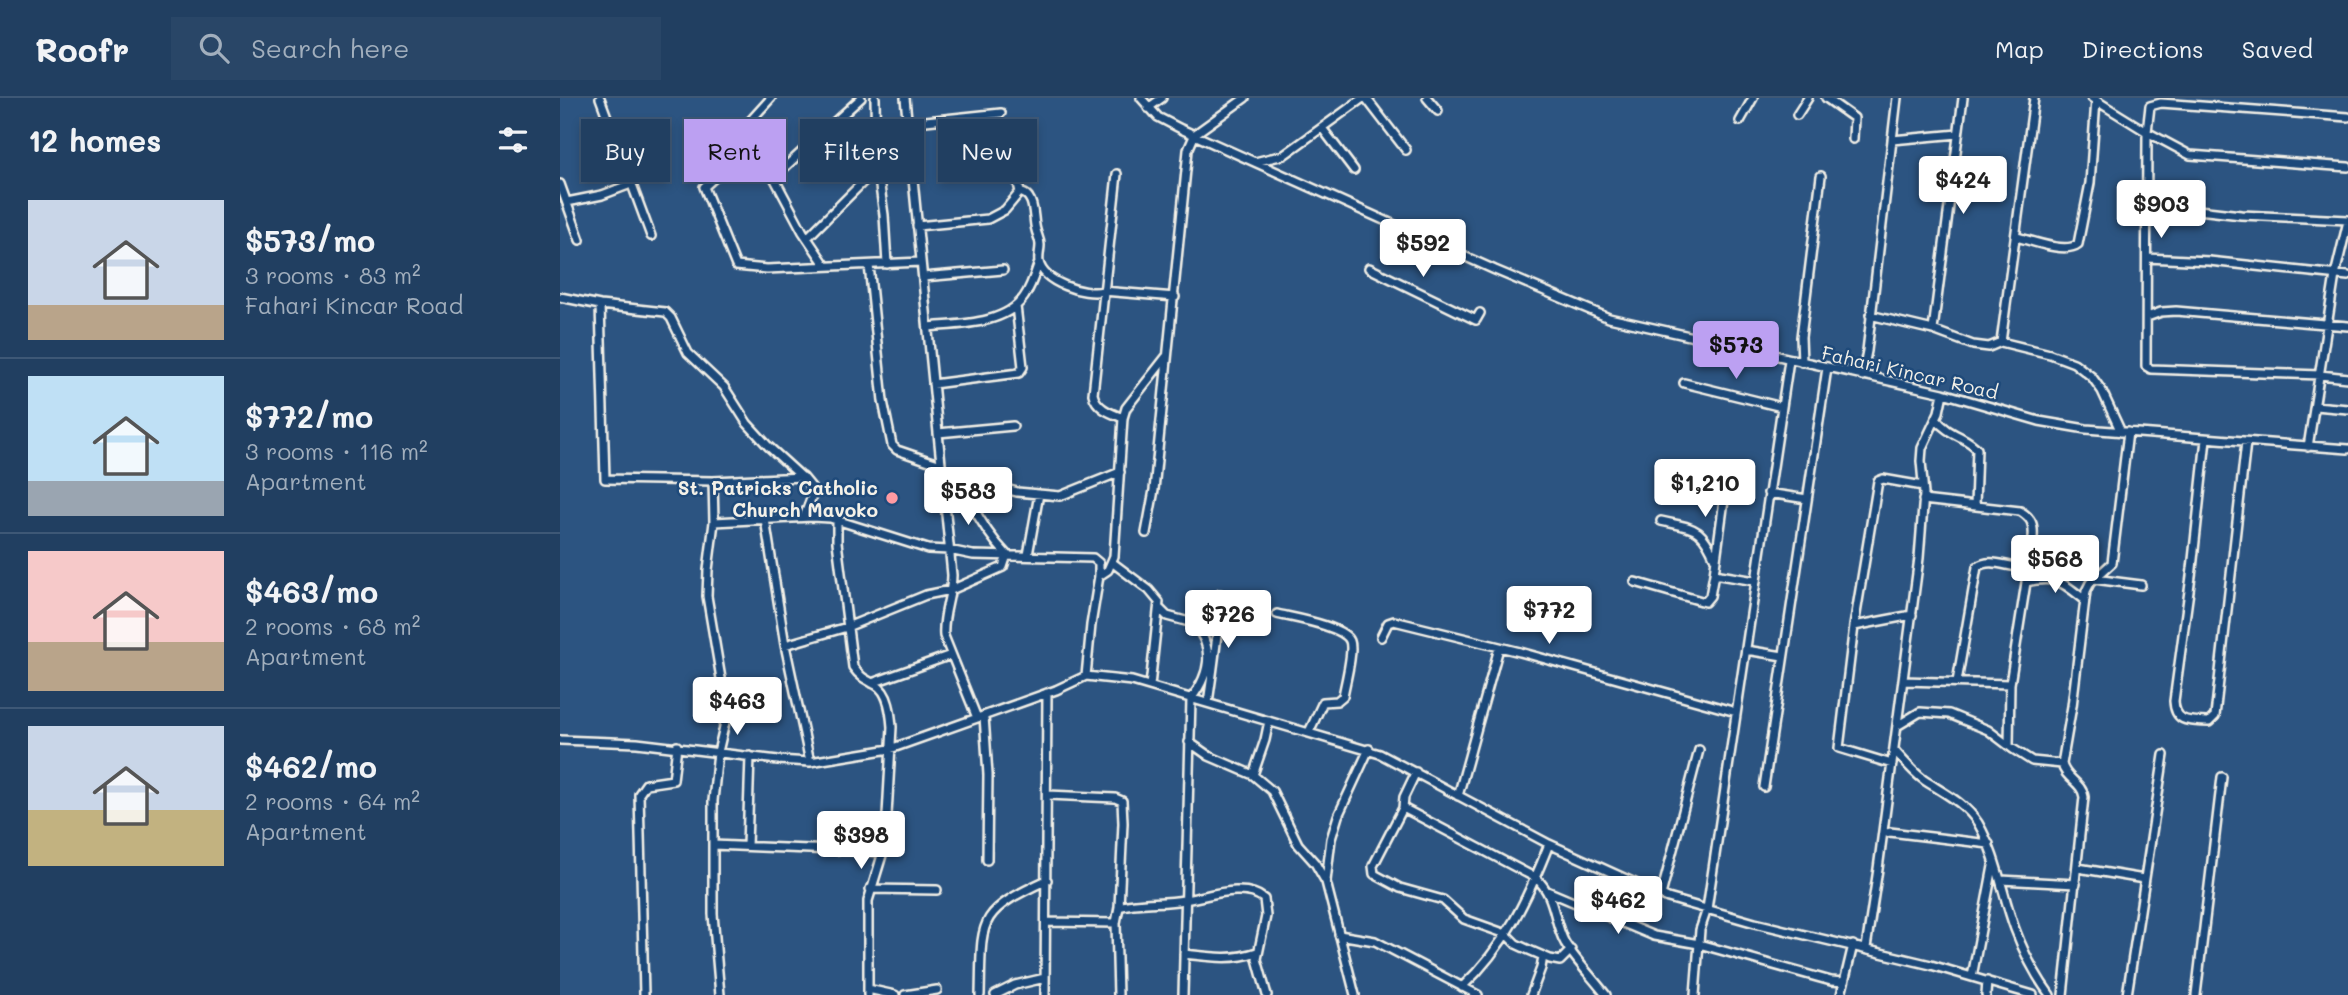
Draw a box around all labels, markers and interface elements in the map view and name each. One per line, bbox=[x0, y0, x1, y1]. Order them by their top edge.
search box bbox=[171, 17, 661, 80]
text: Roofr bbox=[35, 27, 129, 70]
icon: search bbox=[195, 29, 233, 67]
text: Search here bbox=[251, 31, 409, 65]
text: Map bbox=[1995, 33, 2044, 64]
text: Directions bbox=[2082, 33, 2204, 64]
text: Saved bbox=[2242, 33, 2313, 64]
chip: Buy bbox=[581, 119, 670, 182]
chip: Rent bbox=[684, 119, 786, 182]
chip: Filters bbox=[800, 119, 924, 182]
chip: New bbox=[938, 119, 1037, 182]
text: 12 homes bbox=[28, 120, 161, 160]
icon: filters bbox=[494, 121, 532, 159]
pin: $424 bbox=[1922, 156, 2004, 216]
text: $424 bbox=[1935, 164, 1991, 194]
pin: $903 bbox=[2120, 180, 2202, 240]
text: $903 bbox=[2133, 188, 2189, 218]
text: $573/mo bbox=[245, 220, 375, 260]
pin: $592 bbox=[1382, 220, 1464, 279]
text: $592 bbox=[1396, 227, 1450, 257]
icon: home bbox=[84, 228, 168, 312]
text: 3 rooms · 83 m² bbox=[245, 260, 421, 290]
text: Fahari Kincar Road bbox=[245, 290, 463, 320]
pin: $573 bbox=[1695, 322, 1777, 381]
text: $573 bbox=[1709, 329, 1763, 359]
street label: Fahari Kincar Road bbox=[1819, 340, 2001, 404]
text: $772/mo bbox=[245, 396, 373, 436]
icon: home bbox=[84, 404, 168, 488]
text: 3 rooms · 116 m² bbox=[245, 436, 428, 466]
pin: $1,210 bbox=[1648, 460, 1762, 519]
text: Apartment bbox=[245, 466, 367, 496]
text: $1,210 bbox=[1670, 467, 1740, 497]
pin: $583 bbox=[927, 468, 1009, 527]
place label: St. Patricks Catholic Church Mavoko bbox=[678, 475, 878, 522]
text: $583 bbox=[940, 475, 996, 505]
marker: St. Patricks Catholic Church Mavoko bbox=[884, 490, 900, 506]
pin: $568 bbox=[2014, 536, 2096, 595]
text: $568 bbox=[2027, 543, 2083, 573]
text: $463/mo bbox=[245, 571, 378, 611]
icon: home bbox=[84, 579, 168, 663]
pin: $772 bbox=[1508, 587, 1590, 646]
pin: $726 bbox=[1187, 590, 1269, 650]
text: $772 bbox=[1523, 594, 1575, 624]
text: $726 bbox=[1201, 598, 1255, 628]
text: 2 rooms · 68 m² bbox=[245, 611, 420, 641]
text: Apartment bbox=[245, 641, 367, 671]
pin: $463 bbox=[696, 678, 778, 737]
text: $463 bbox=[709, 685, 765, 715]
text: $462/mo bbox=[245, 746, 377, 786]
icon: home bbox=[84, 754, 168, 838]
text: 2 rooms · 64 m² bbox=[245, 786, 420, 816]
pin: $398 bbox=[820, 812, 902, 871]
text: Apartment bbox=[245, 816, 367, 846]
text: $398 bbox=[833, 819, 889, 849]
pin: $462 bbox=[1577, 876, 1659, 936]
text: $462 bbox=[1590, 884, 1646, 914]

